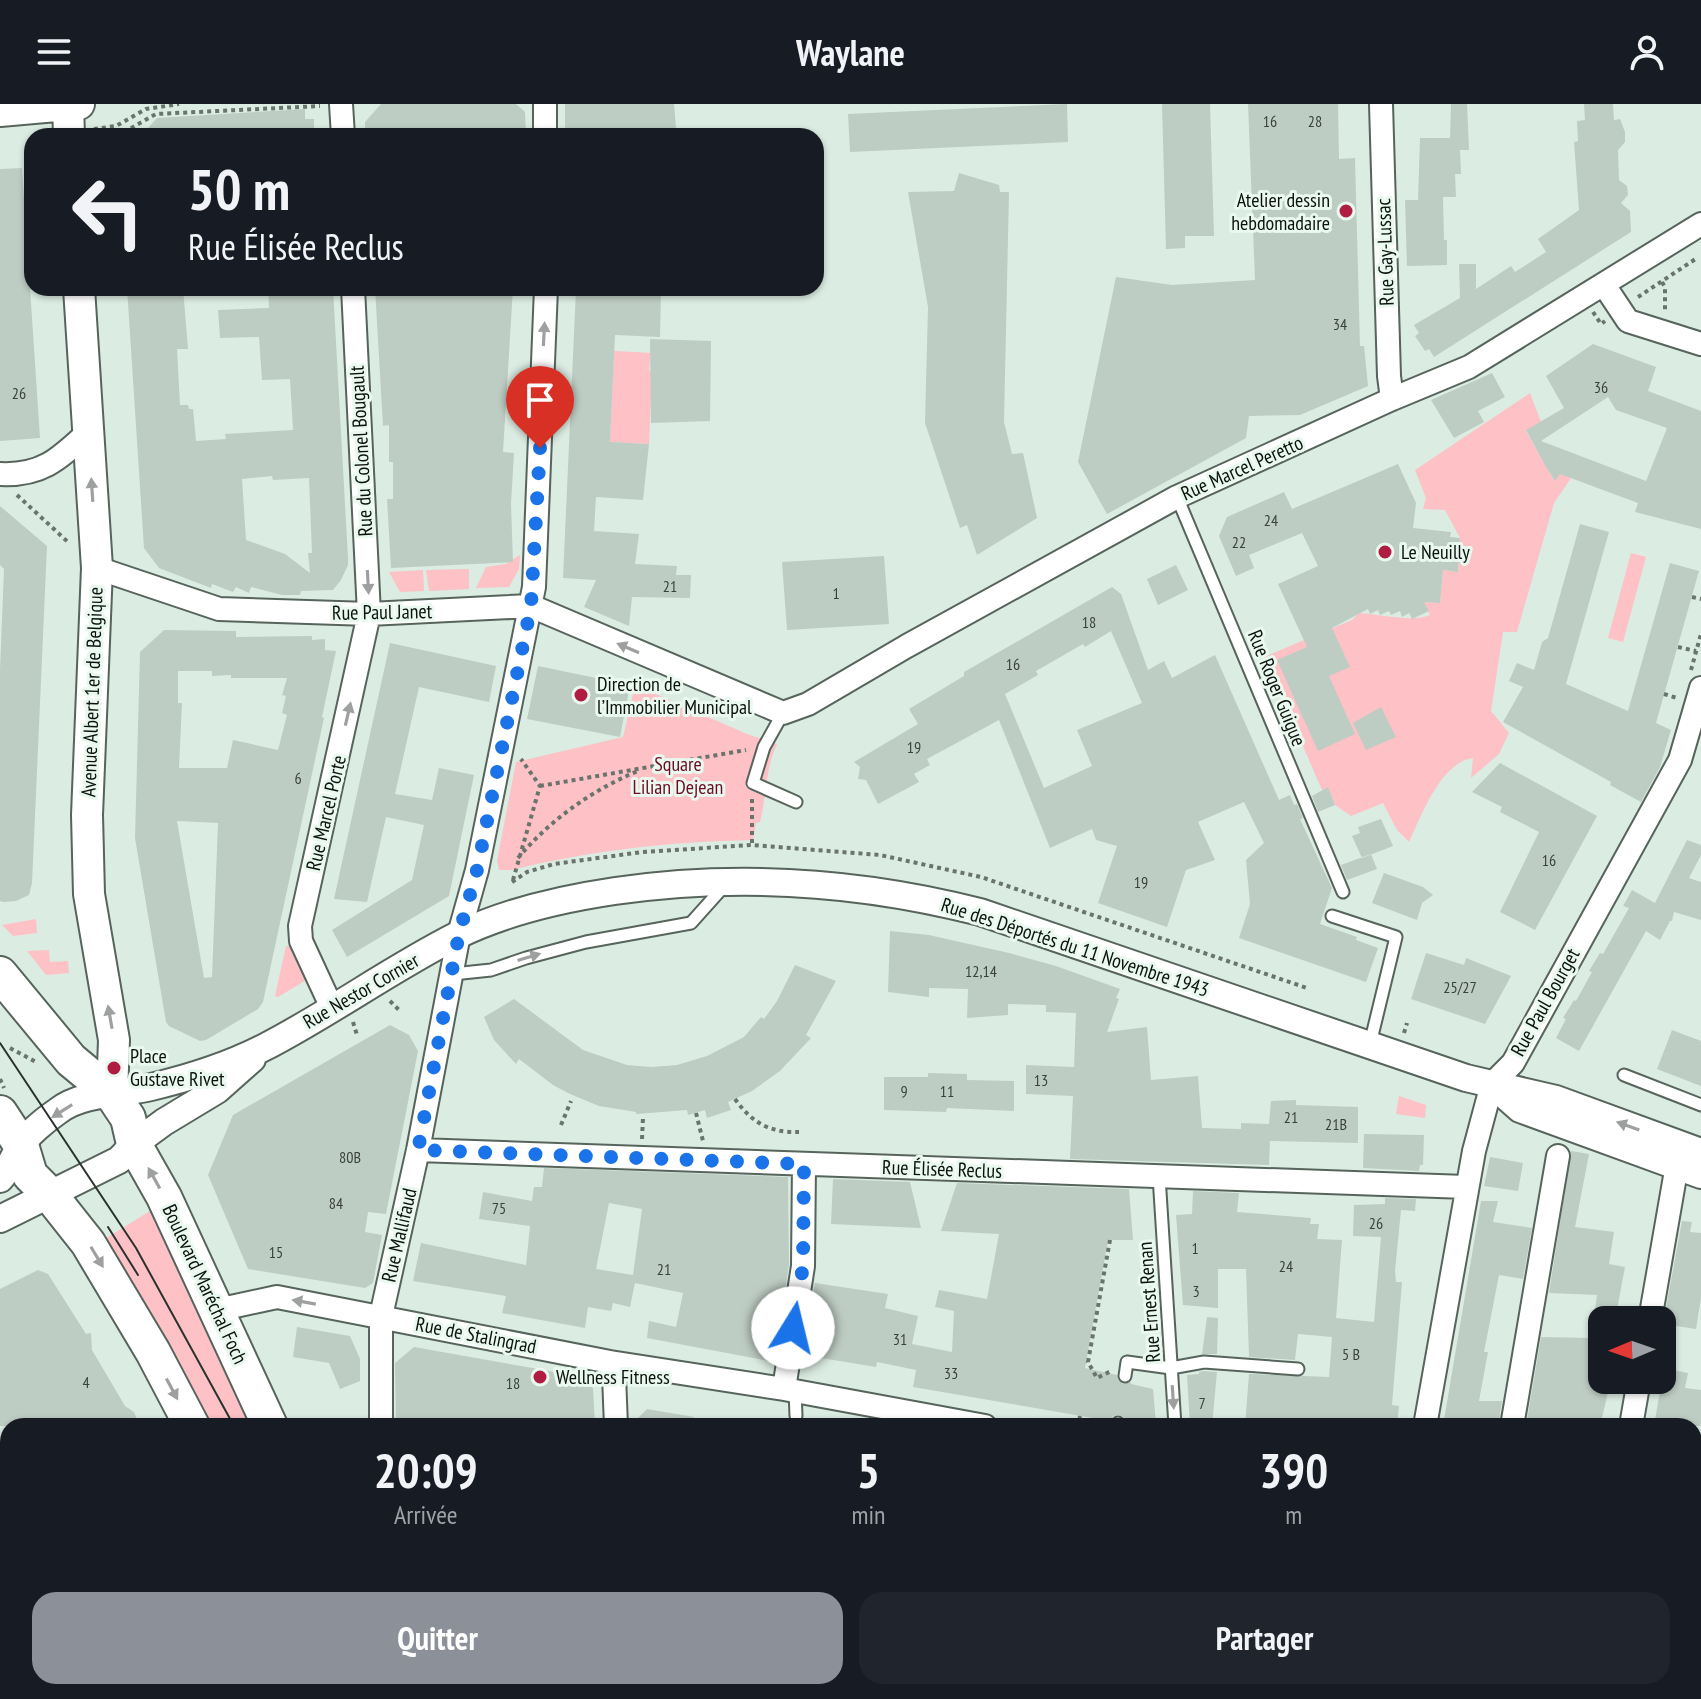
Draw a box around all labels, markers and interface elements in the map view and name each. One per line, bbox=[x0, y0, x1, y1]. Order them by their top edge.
text: Waylane bbox=[796, 29, 905, 76]
icon: menu bbox=[32, 30, 76, 74]
icon: person bbox=[1625, 30, 1669, 74]
house number: 16 bbox=[1263, 111, 1277, 131]
house number: 28 bbox=[1308, 111, 1322, 131]
text: 50 m bbox=[188, 153, 290, 225]
icon: left bbox=[56, 160, 160, 264]
place label: Atelier dessin hebdomadaire bbox=[1231, 187, 1330, 236]
street label: Rue Gay-Lussac bbox=[1370, 198, 1400, 306]
marker: Atelier dessin hebdomadaire bbox=[1337, 202, 1355, 220]
text: Rue Élisée Reclus bbox=[188, 223, 404, 270]
house number: 34 bbox=[1333, 314, 1347, 334]
one-way arrow bbox=[538, 321, 551, 346]
street label: Rue du Colonel Bougault bbox=[344, 364, 378, 537]
pin bbox=[506, 366, 574, 448]
house number: 36 bbox=[1594, 377, 1608, 397]
icon: arrive bbox=[518, 378, 562, 422]
house number: 26 bbox=[12, 383, 26, 403]
street label: Rue Marcel Peretto bbox=[1177, 430, 1307, 506]
one-way arrow bbox=[85, 477, 98, 502]
house number: 24 bbox=[1264, 510, 1278, 530]
house number: 22 bbox=[1232, 532, 1246, 552]
place label: Le Neuilly bbox=[1401, 539, 1470, 565]
marker: Le Neuilly bbox=[1376, 543, 1394, 561]
one-way arrow bbox=[361, 570, 374, 595]
house number: 21 bbox=[663, 576, 677, 596]
house number: 1 bbox=[832, 583, 840, 603]
street label: Avenue Albert 1er de Belgique bbox=[75, 587, 109, 797]
street label: Rue Paul Janet bbox=[332, 598, 433, 626]
house number: 18 bbox=[1082, 612, 1096, 632]
street label: Rue Roger Guigue bbox=[1242, 626, 1312, 750]
one-way arrow bbox=[616, 641, 640, 654]
house number: 16 bbox=[1006, 654, 1020, 674]
place label: Direction de l’Immobilier Municipal bbox=[597, 671, 752, 720]
marker: Direction de l’Immobilier Municipal bbox=[572, 686, 590, 704]
one-way arrow bbox=[342, 702, 355, 727]
house number: 19 bbox=[907, 737, 921, 757]
park label: Square Lilian Dejean bbox=[633, 751, 723, 800]
street label: Rue Marcel Porte bbox=[300, 753, 352, 873]
house number: 6 bbox=[294, 768, 302, 788]
house number: 16 bbox=[1542, 850, 1556, 870]
house number: 19 bbox=[1134, 872, 1148, 892]
street label: Rue des Déportés du 11 Novembre 1943 bbox=[938, 891, 1212, 1003]
street label: Rue Paul Bourget bbox=[1505, 943, 1586, 1061]
street label: Rue Nestor Cornier bbox=[298, 947, 424, 1035]
one-way arrow bbox=[517, 950, 541, 963]
house number: 12,14 bbox=[965, 961, 997, 981]
house number: 25/27 bbox=[1443, 977, 1477, 997]
one-way arrow bbox=[104, 1004, 116, 1029]
place label: Place Gustave Rivet bbox=[130, 1043, 225, 1092]
marker: Place Gustave Rivet bbox=[105, 1059, 123, 1077]
house number: 13 bbox=[1034, 1070, 1048, 1090]
house number: 9 bbox=[900, 1081, 908, 1101]
house number: 11 bbox=[940, 1081, 954, 1101]
one-way arrow bbox=[51, 1103, 72, 1118]
house number: 21 bbox=[1284, 1107, 1298, 1127]
house number: 21B bbox=[1325, 1114, 1347, 1134]
one-way arrow bbox=[1616, 1119, 1640, 1132]
house number: 80B bbox=[339, 1147, 361, 1167]
street label: Rue Élisée Reclus bbox=[882, 1154, 1003, 1184]
one-way arrow bbox=[147, 1167, 161, 1189]
street label: Rue Mallifaud bbox=[376, 1185, 422, 1285]
house number: 84 bbox=[329, 1193, 343, 1213]
house number: 75 bbox=[492, 1198, 506, 1218]
street label: Boulevard Maréchal Foch bbox=[157, 1200, 253, 1368]
house number: 26 bbox=[1369, 1213, 1383, 1233]
house number: 1 bbox=[1191, 1238, 1199, 1258]
street label: Rue Ernest Renan bbox=[1132, 1241, 1166, 1363]
house number: 15 bbox=[269, 1242, 283, 1262]
one-way arrow bbox=[89, 1246, 103, 1268]
house number: 24 bbox=[1279, 1256, 1293, 1276]
house number: 21 bbox=[657, 1259, 671, 1279]
house number: 3 bbox=[1192, 1281, 1200, 1301]
position arrow bbox=[751, 1286, 835, 1370]
one-way arrow bbox=[292, 1295, 317, 1307]
north arrow bbox=[1588, 1306, 1676, 1394]
map controls bbox=[1588, 1306, 1676, 1394]
street label: Rue de Stalingrad bbox=[413, 1311, 539, 1359]
house number: 31 bbox=[893, 1329, 907, 1349]
house number: 5 B bbox=[1342, 1344, 1360, 1364]
house number: 33 bbox=[944, 1363, 958, 1383]
place label: Wellness Fitness bbox=[556, 1364, 670, 1390]
marker: Wellness Fitness bbox=[531, 1368, 549, 1386]
house number: 4 bbox=[82, 1372, 90, 1392]
house number: 18 bbox=[506, 1373, 520, 1393]
one-way arrow bbox=[165, 1378, 179, 1400]
one-way arrow bbox=[1167, 1385, 1180, 1410]
house number: 7 bbox=[1198, 1393, 1206, 1413]
text: 20:09 bbox=[374, 1439, 478, 1501]
text: 5 bbox=[857, 1439, 880, 1501]
text: 390 bbox=[1259, 1439, 1328, 1501]
text: Arrivée bbox=[394, 1498, 458, 1531]
text: min bbox=[851, 1498, 885, 1531]
text: m bbox=[1285, 1498, 1302, 1531]
button: Quitter bbox=[32, 1592, 843, 1684]
button: Partager bbox=[859, 1592, 1670, 1684]

